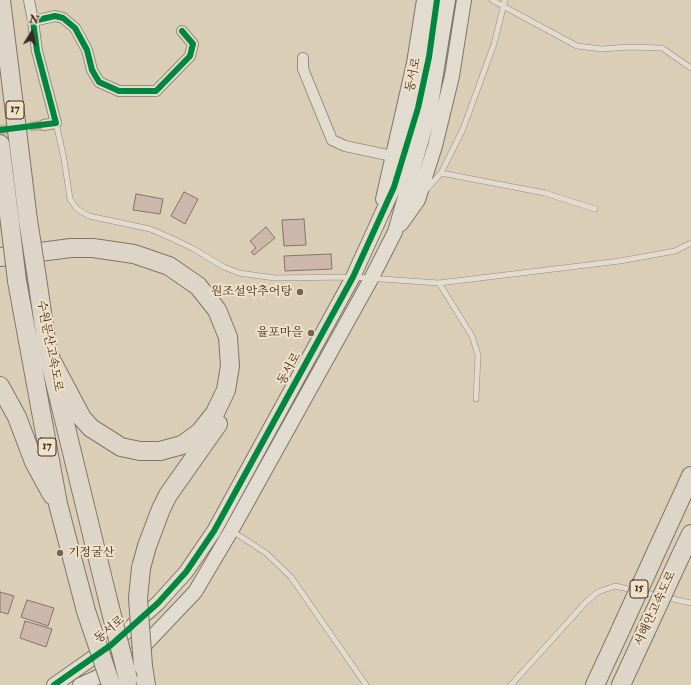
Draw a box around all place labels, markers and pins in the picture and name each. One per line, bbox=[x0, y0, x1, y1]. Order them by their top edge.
place label: 원조설악추어탕 bbox=[211, 285, 292, 299]
marker: 원조설악추어탕 bbox=[295, 287, 305, 297]
place label: 율포마을 bbox=[257, 326, 303, 340]
marker: 율포마을 bbox=[306, 328, 316, 338]
place label: 기정굴산 bbox=[68, 546, 114, 560]
marker: 기정굴산 bbox=[55, 548, 65, 558]

